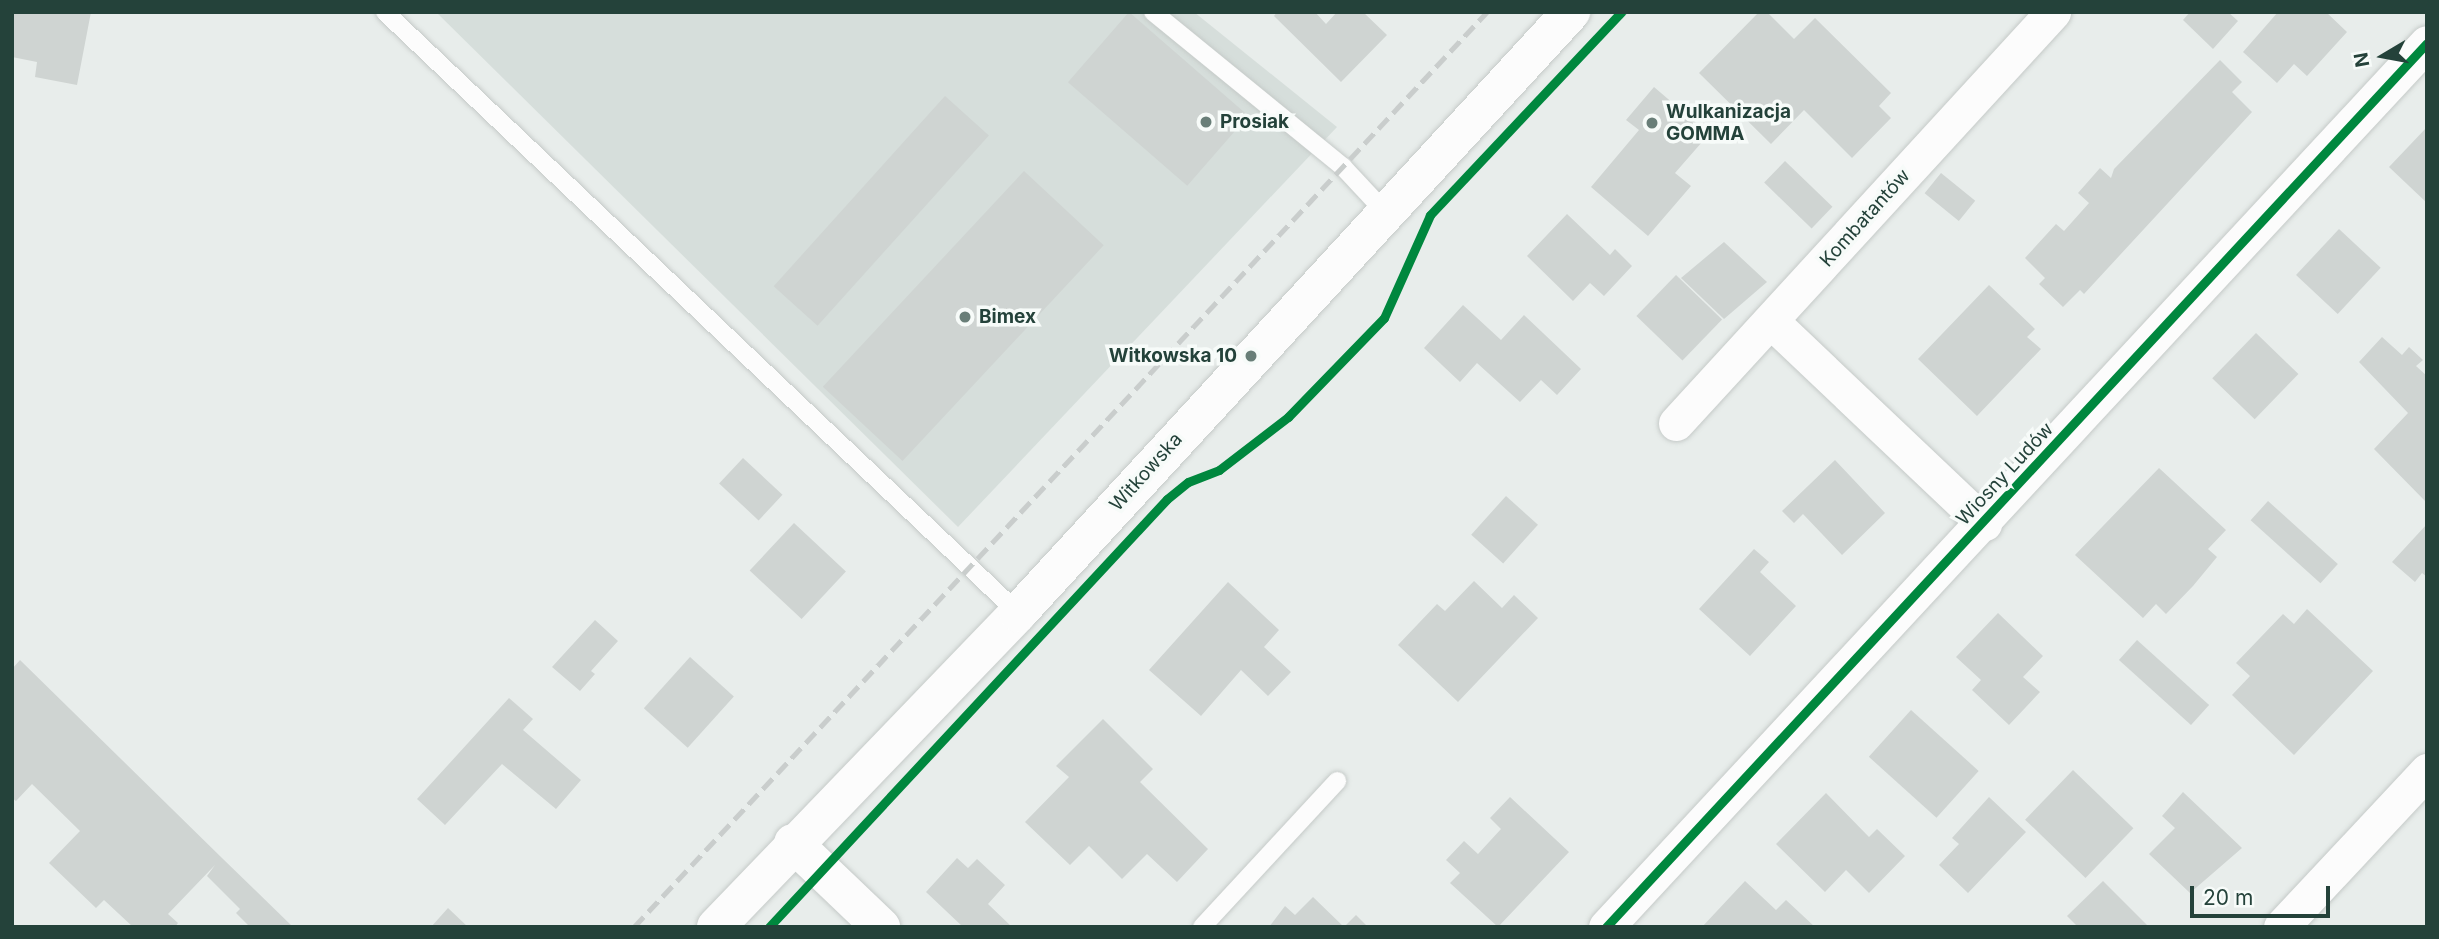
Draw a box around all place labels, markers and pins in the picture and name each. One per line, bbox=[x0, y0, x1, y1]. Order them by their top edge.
place label: Wulkanizacja GOMMA bbox=[1666, 101, 1791, 145]
place label: Prosiak bbox=[1220, 111, 1289, 133]
marker: Prosiak bbox=[1198, 114, 1214, 130]
marker: Wulkanizacja GOMMA bbox=[1644, 115, 1660, 131]
place label: Bimex bbox=[979, 306, 1036, 328]
marker: Bimex bbox=[957, 309, 973, 325]
place label: Witkowska 10 bbox=[1109, 345, 1237, 367]
marker: Witkowska 10 bbox=[1243, 348, 1259, 364]

